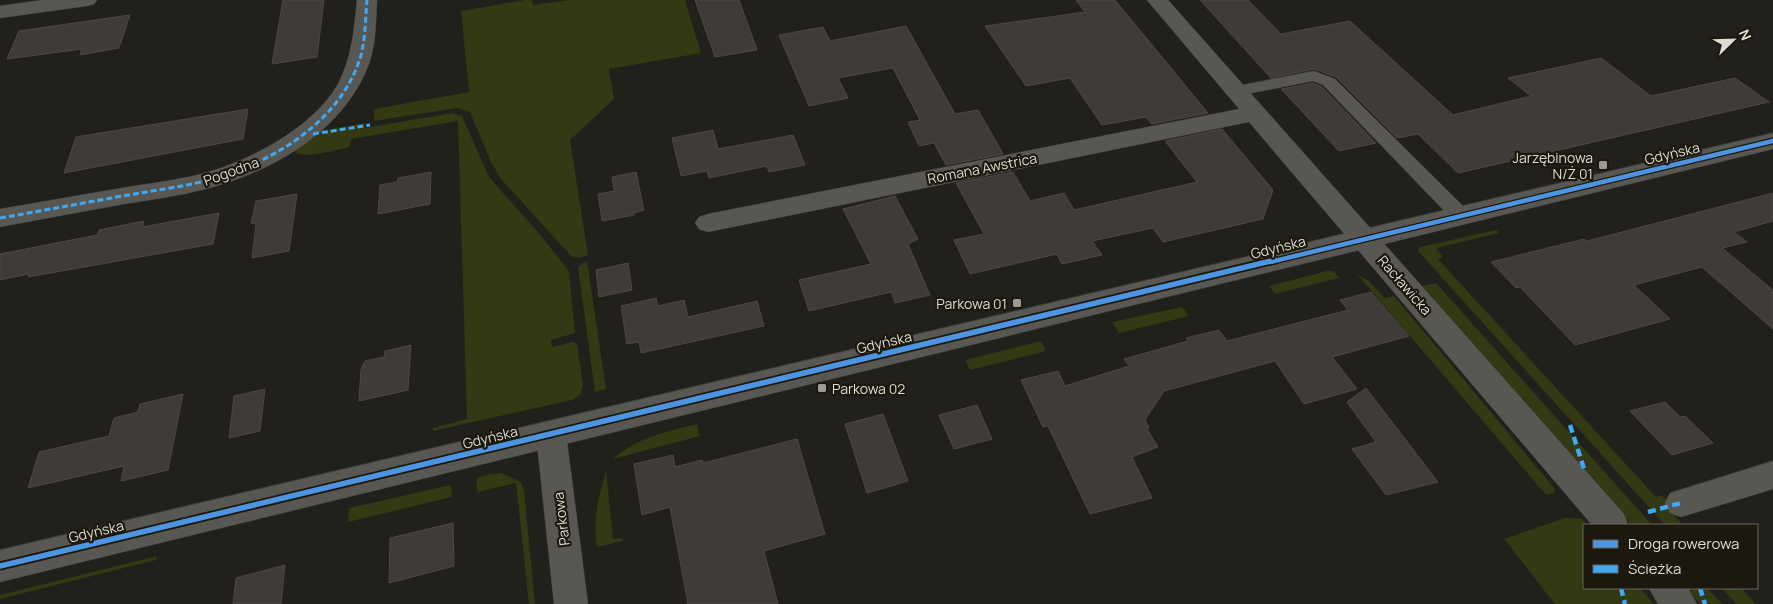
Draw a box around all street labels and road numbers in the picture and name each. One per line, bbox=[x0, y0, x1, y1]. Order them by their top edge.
street label: Gdyńska bbox=[1643, 137, 1701, 169]
street label: Romana Awstrica bbox=[926, 148, 1038, 188]
street label: Pogodna bbox=[201, 152, 261, 190]
street label: Gdyńska bbox=[1249, 231, 1307, 263]
street label: Racławicka bbox=[1374, 251, 1436, 319]
street label: Gdyńska bbox=[855, 326, 913, 358]
street label: Gdyńska bbox=[461, 421, 519, 453]
street label: Parkowa bbox=[548, 491, 574, 547]
street label: Gdyńska bbox=[67, 515, 125, 547]

